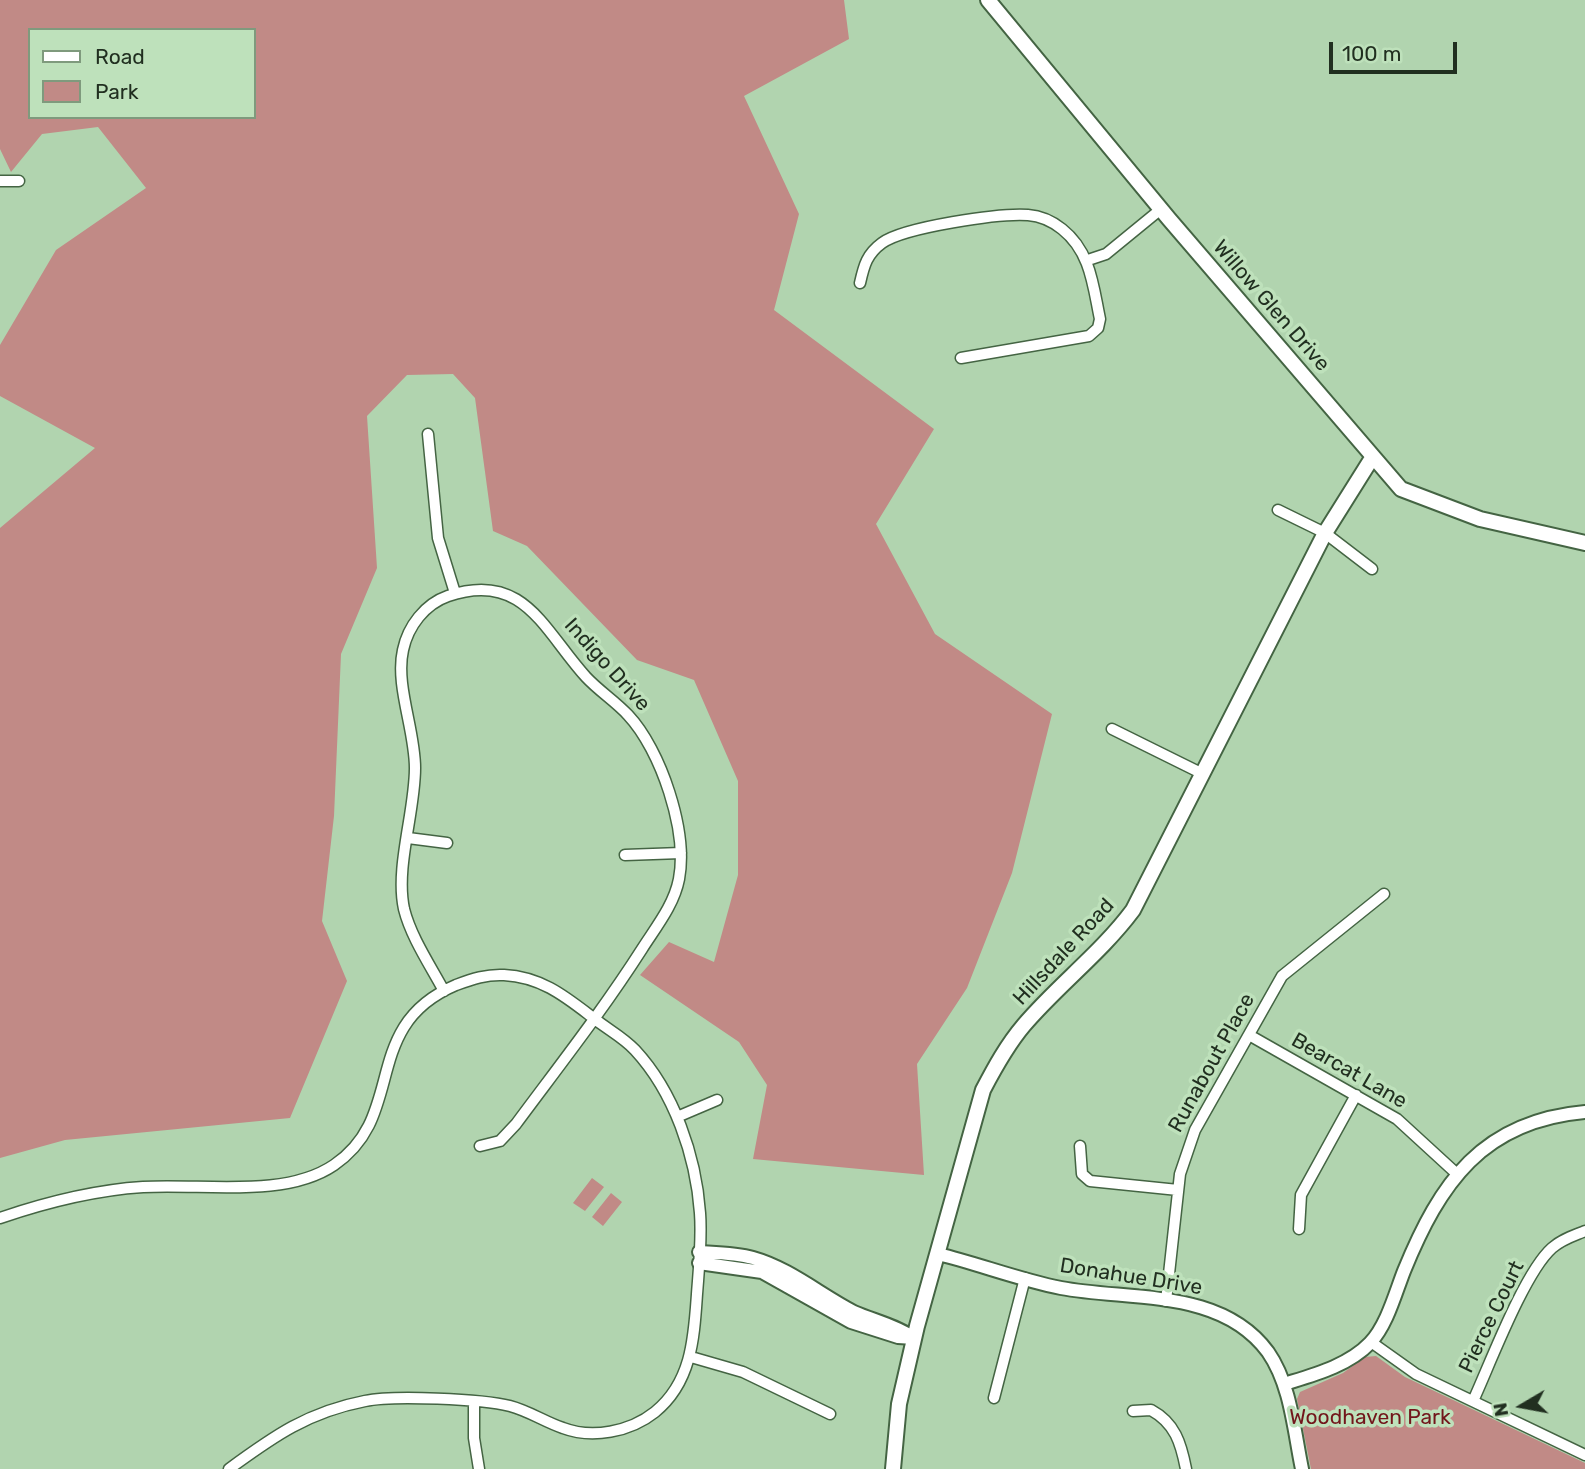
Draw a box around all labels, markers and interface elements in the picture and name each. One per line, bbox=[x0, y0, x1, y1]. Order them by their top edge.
legend bbox=[28, 28, 256, 119]
scale bar bbox=[1333, 28, 1461, 72]
text: 100 m bbox=[1342, 41, 1401, 66]
text: Road bbox=[95, 44, 145, 69]
text: Park bbox=[95, 79, 139, 104]
street label: Willow Glen Drive bbox=[1207, 235, 1335, 377]
street label: Indigo Drive bbox=[559, 613, 655, 717]
street label: Hillsdale Road bbox=[1008, 893, 1120, 1011]
street label: Runabout Place bbox=[1163, 989, 1261, 1137]
street label: Bearcat Lane bbox=[1287, 1028, 1411, 1114]
street label: Donahue Drive bbox=[1058, 1253, 1204, 1301]
street label: Pierce Court bbox=[1454, 1257, 1530, 1377]
north arrow bbox=[1487, 1371, 1557, 1441]
text: N bbox=[1488, 1401, 1513, 1418]
park label: Woodhaven Park bbox=[1289, 1405, 1451, 1431]

